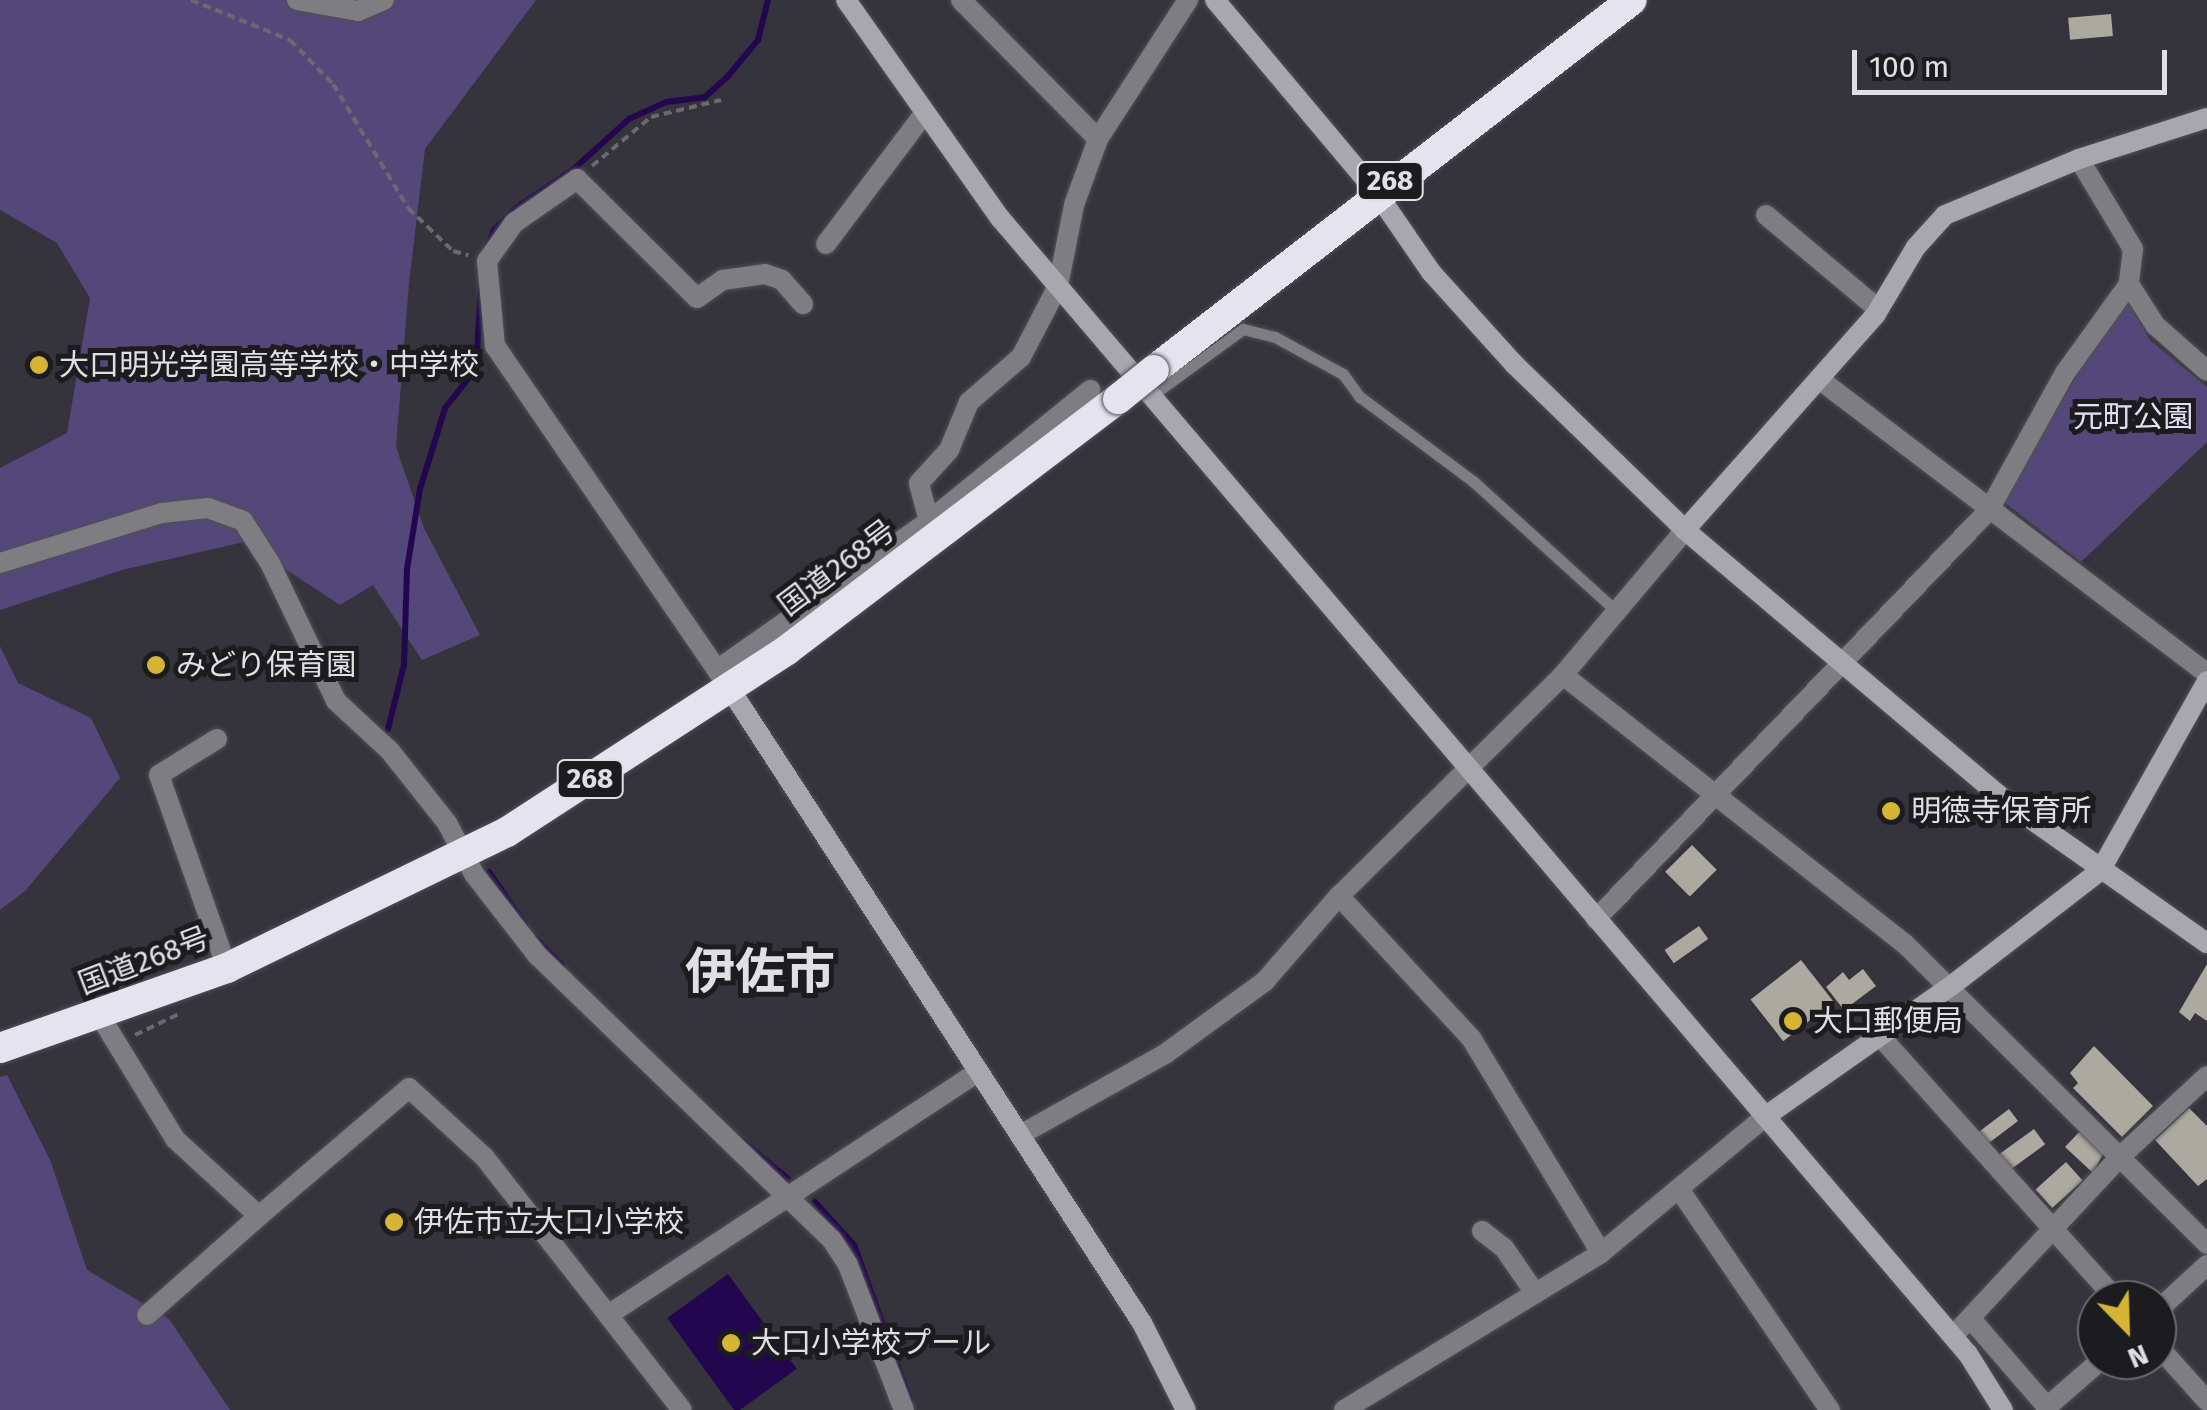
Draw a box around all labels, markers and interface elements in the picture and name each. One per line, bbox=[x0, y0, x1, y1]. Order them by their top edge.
scale bar bbox=[1857, 30, 2172, 92]
text: 100 m bbox=[1869, 49, 1949, 85]
road number: 268 bbox=[1355, 158, 1425, 204]
place label: 大口明光学園高等学校・中学校 bbox=[59, 347, 479, 383]
marker: 大口明光学園高等学校・中学校 bbox=[28, 354, 50, 376]
park label: 元町公園 bbox=[2073, 399, 2193, 435]
street label: 国道268号 bbox=[771, 512, 903, 624]
place label: みどり保育園 bbox=[176, 647, 356, 683]
marker: みどり保育園 bbox=[145, 654, 167, 676]
road number: 268 bbox=[555, 756, 625, 802]
place label: 明徳寺保育所 bbox=[1911, 793, 2091, 829]
marker: 明徳寺保育所 bbox=[1880, 800, 1902, 822]
street label: 国道268号 bbox=[73, 920, 215, 1002]
district label: 伊佐市 bbox=[685, 943, 835, 1003]
place label: 大口郵便局 bbox=[1813, 1003, 1963, 1039]
marker: 大口郵便局 bbox=[1782, 1010, 1804, 1032]
place label: 伊佐市立大口小学校 bbox=[414, 1204, 684, 1240]
marker: 伊佐市立大口小学校 bbox=[383, 1211, 405, 1233]
north arrow bbox=[2077, 1280, 2177, 1380]
place label: 大口小学校プール bbox=[751, 1325, 991, 1361]
marker: 大口小学校プール bbox=[720, 1332, 742, 1354]
text: N bbox=[2123, 1337, 2153, 1375]

